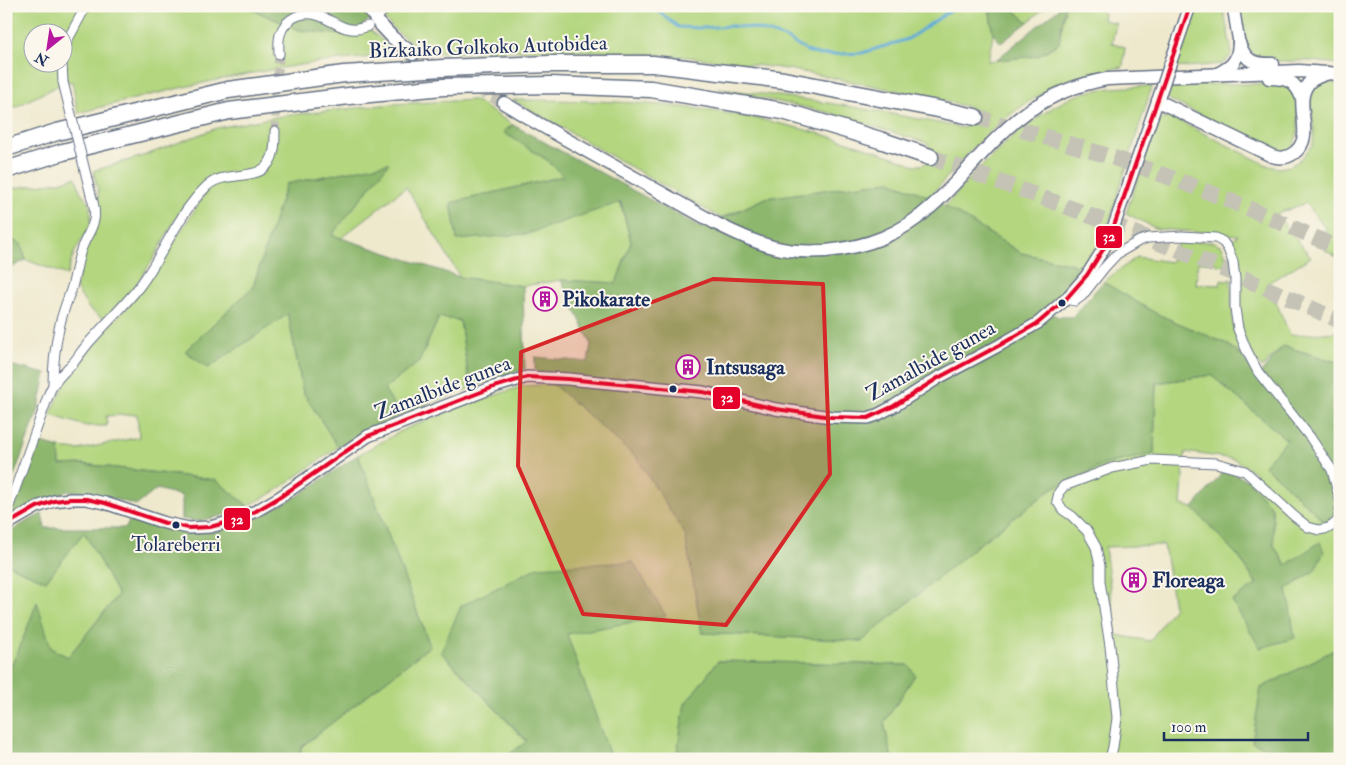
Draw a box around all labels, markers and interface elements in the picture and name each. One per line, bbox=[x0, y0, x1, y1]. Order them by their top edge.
north arrow bbox=[22, 22, 72, 72]
street label: Bizkaiko Golkoko Autobidea bbox=[368, 29, 608, 65]
text: N bbox=[32, 48, 52, 70]
line badge: 32 bbox=[1095, 225, 1123, 249]
text: 32 bbox=[1103, 228, 1115, 245]
building icon: Pikokarate bbox=[532, 286, 558, 312]
place label: Pikokarate bbox=[562, 286, 650, 313]
unlabelled marker bbox=[1057, 298, 1067, 308]
street label: Zamalbide gunea bbox=[862, 314, 1001, 408]
street label: Zamalbide gunea bbox=[371, 350, 515, 426]
building icon: Intsusaga bbox=[675, 354, 701, 380]
place label: Intsusaga bbox=[706, 354, 786, 381]
unlabelled marker bbox=[668, 384, 678, 394]
line badge: 32 bbox=[712, 386, 741, 410]
text: 32 bbox=[721, 389, 733, 406]
line badge: 32 bbox=[223, 507, 251, 531]
text: 32 bbox=[231, 511, 243, 528]
marker: Tolareberri bbox=[171, 520, 181, 530]
place label: Tolareberri bbox=[131, 532, 221, 557]
building icon: Floreaga bbox=[1121, 567, 1147, 593]
place label: Floreaga bbox=[1152, 567, 1226, 594]
scale bar bbox=[1164, 710, 1307, 742]
text: 100 m bbox=[1171, 718, 1207, 737]

